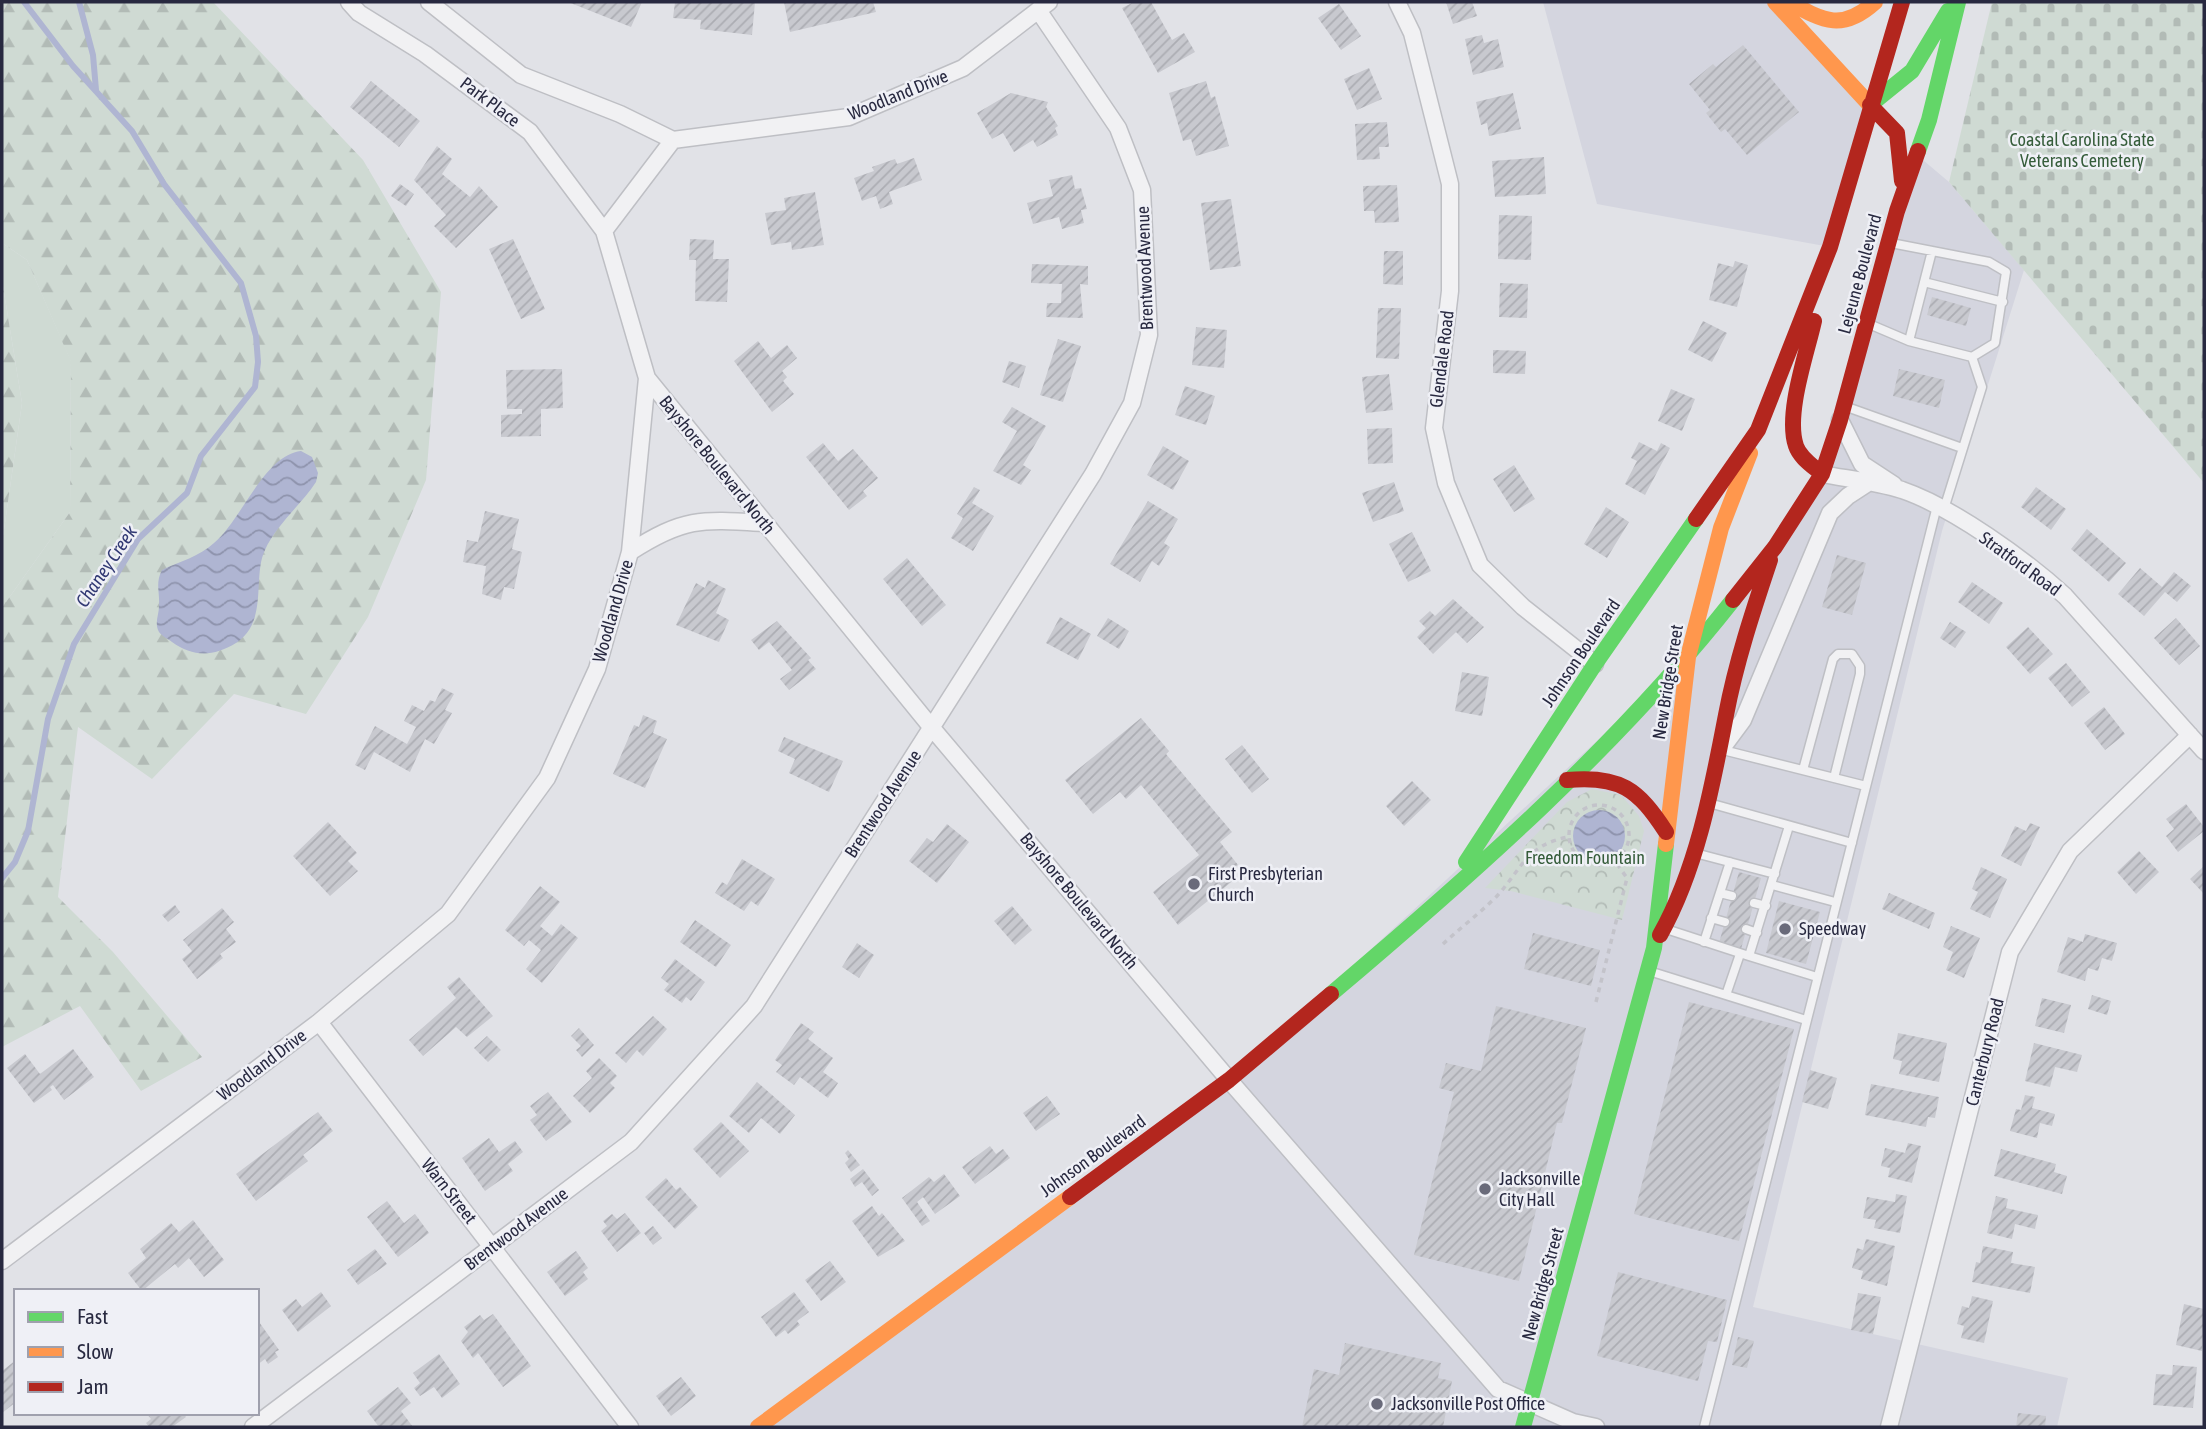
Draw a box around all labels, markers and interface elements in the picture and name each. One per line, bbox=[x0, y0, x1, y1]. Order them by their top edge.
street label: Woodland Drive bbox=[845, 65, 951, 124]
street label: Park Place bbox=[456, 72, 524, 131]
park label: Coastal Carolina State Veterans Cemetery bbox=[2009, 129, 2155, 171]
street label: Brentwood Avenue bbox=[1132, 206, 1157, 330]
street label: Lejeune Boulevard bbox=[1833, 212, 1886, 336]
street label: Glendale Road bbox=[1425, 309, 1458, 409]
street label: Bayshore Boulevard North bbox=[655, 391, 780, 538]
water label: Chaney Creek bbox=[71, 521, 142, 611]
street label: Stratford Road bbox=[1976, 527, 2065, 600]
street label: Woodland Drive bbox=[588, 557, 637, 665]
street label: Johnson Boulevard bbox=[1537, 595, 1624, 711]
street label: New Bridge Street bbox=[1648, 623, 1687, 741]
street label: Brentwood Avenue bbox=[840, 746, 925, 862]
street label: Bayshore Boulevard North bbox=[1016, 828, 1143, 973]
park label: Freedom Fountain bbox=[1525, 847, 1645, 868]
place label: First Presbyterian Church bbox=[1208, 863, 1323, 905]
marker: First Presbyterian Church bbox=[1186, 876, 1202, 892]
place label: Speedway bbox=[1799, 918, 1866, 939]
marker: Speedway bbox=[1777, 921, 1793, 937]
street label: Canterbury Road bbox=[1961, 996, 2008, 1108]
street label: Woodland Drive bbox=[213, 1024, 310, 1105]
street label: Johnson Boulevard bbox=[1036, 1110, 1150, 1201]
street label: Warn Street bbox=[417, 1154, 481, 1227]
place label: Jacksonville City Hall bbox=[1499, 1168, 1580, 1210]
marker: Jacksonville City Hall bbox=[1477, 1181, 1493, 1197]
street label: Brentwood Avenue bbox=[460, 1183, 572, 1274]
street label: New Bridge Street bbox=[1517, 1225, 1568, 1343]
legend bbox=[14, 1289, 259, 1415]
text: Fast bbox=[77, 1304, 108, 1328]
text: Slow bbox=[77, 1339, 114, 1363]
text: Jam bbox=[77, 1374, 109, 1398]
place label: Jacksonville Post Office bbox=[1391, 1393, 1545, 1414]
marker: Jacksonville Post Office bbox=[1369, 1396, 1385, 1412]

